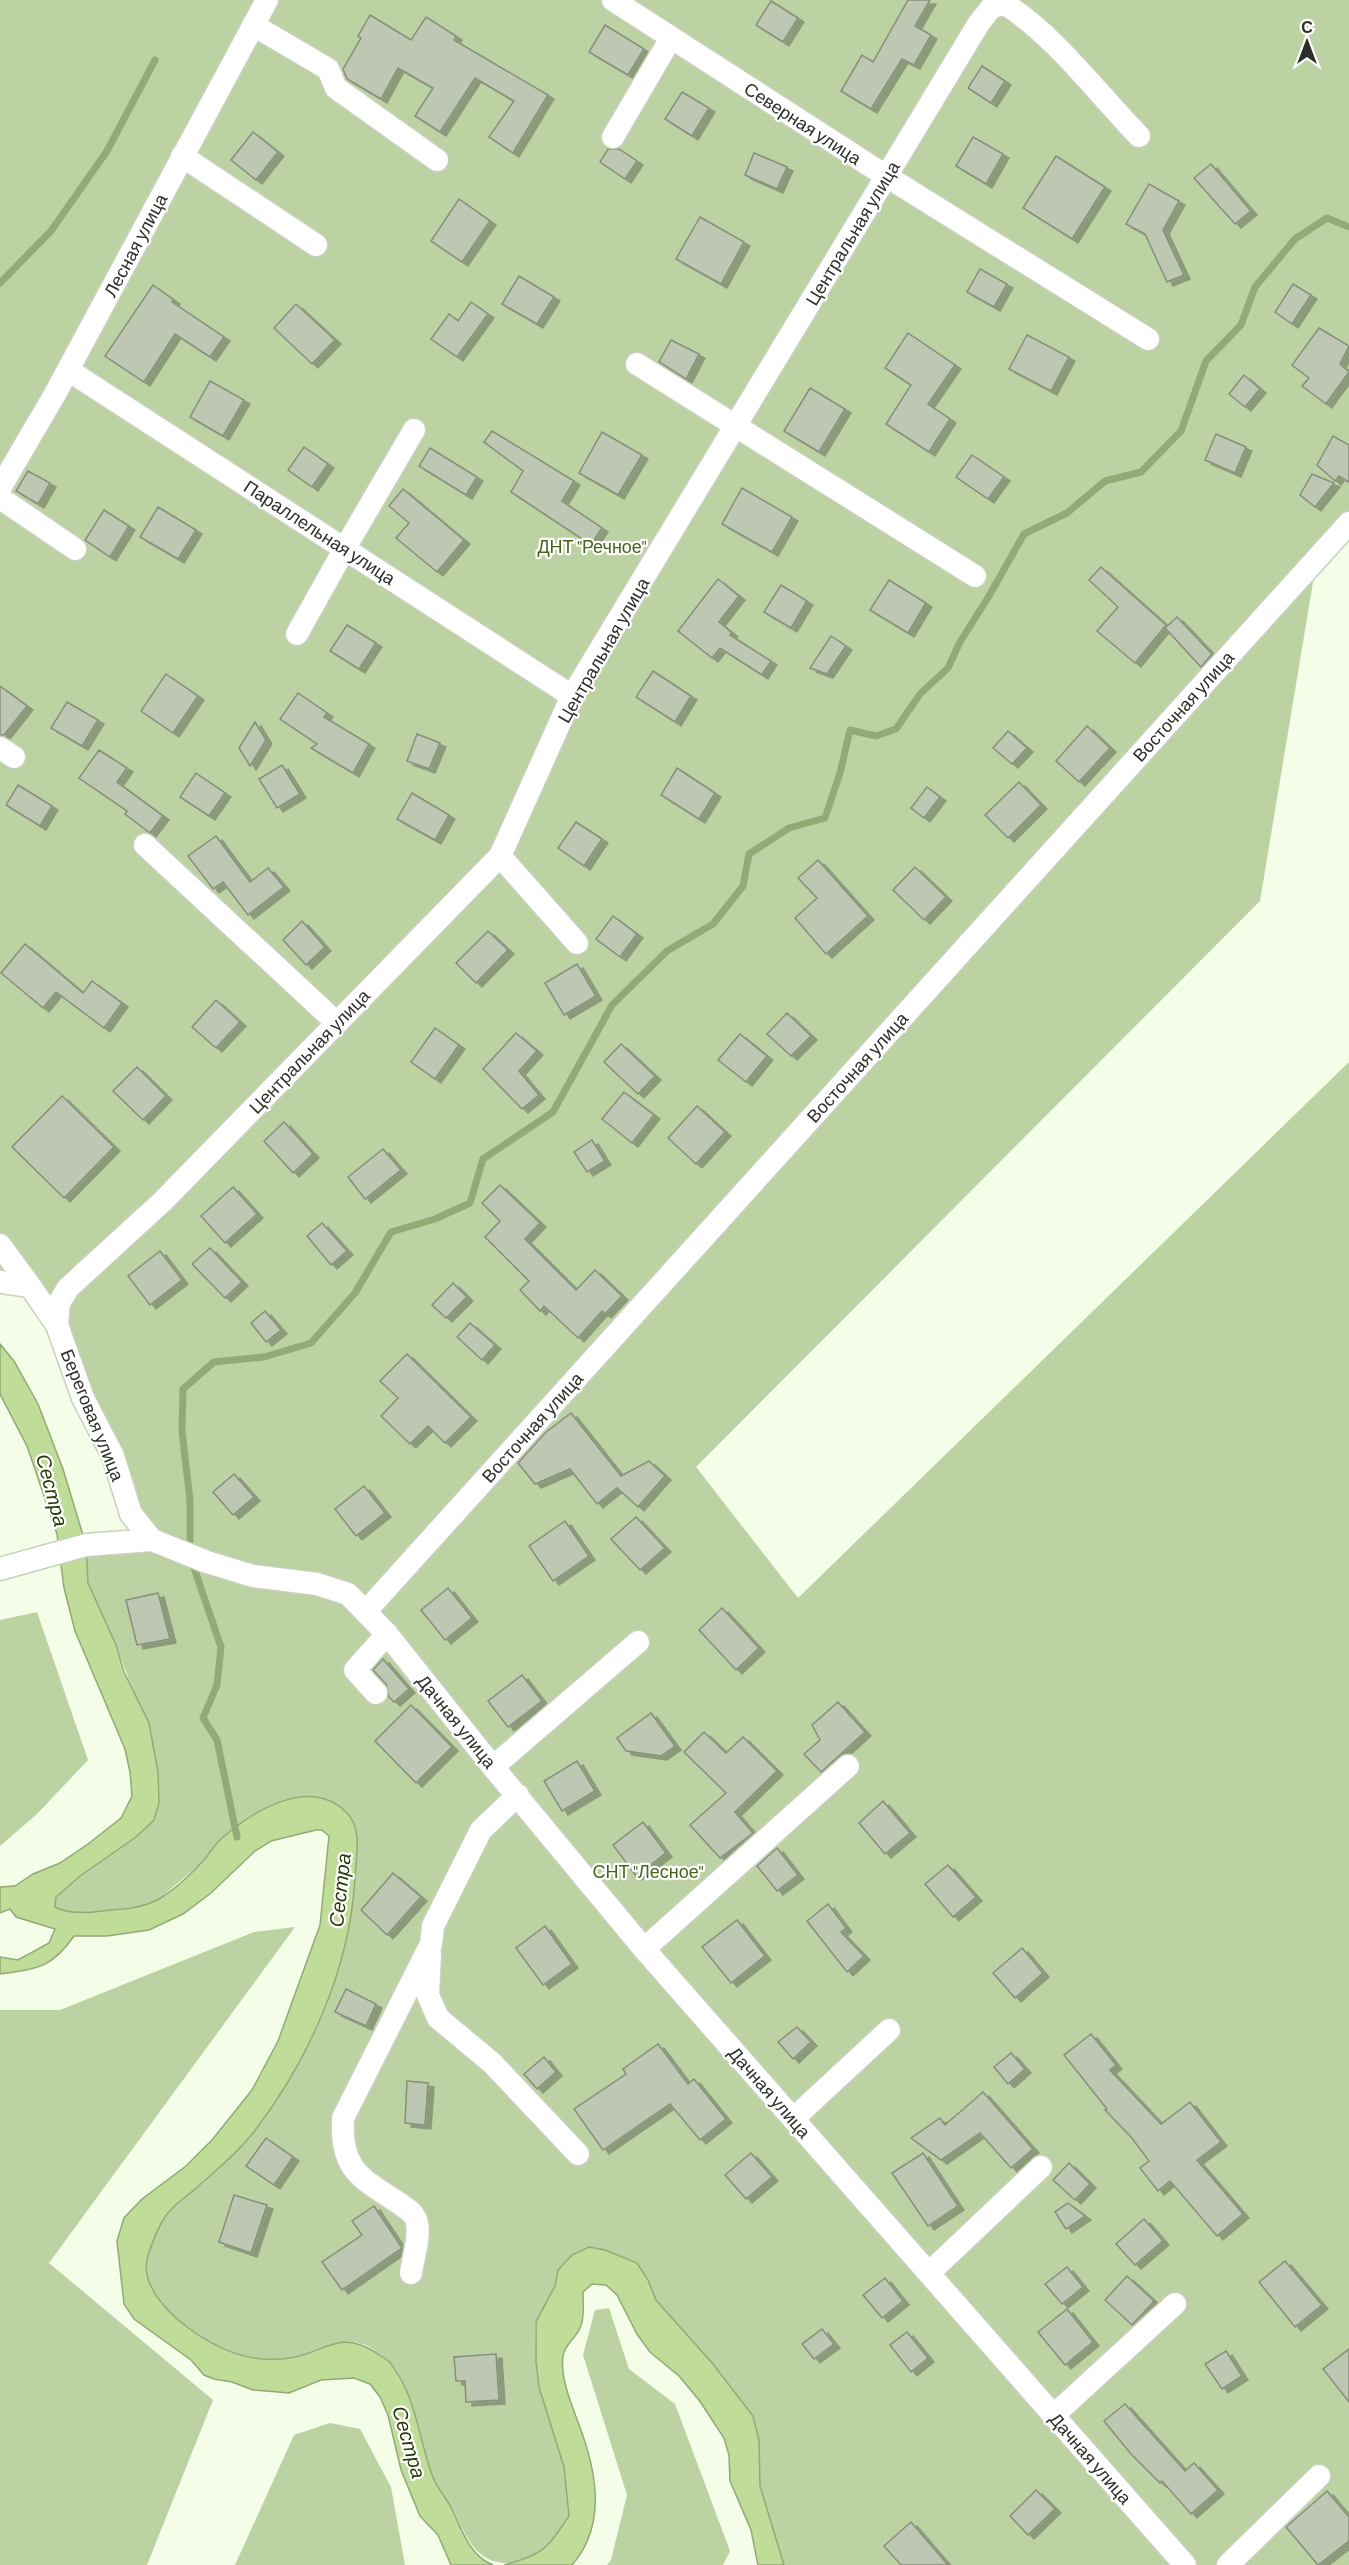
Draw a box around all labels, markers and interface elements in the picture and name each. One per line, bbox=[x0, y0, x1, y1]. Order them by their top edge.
north arrow bbox=[1277, 12, 1337, 72]
text: С bbox=[1301, 17, 1313, 36]
street label: Северная улица bbox=[740, 77, 866, 170]
street label: Центральная улица bbox=[800, 156, 904, 309]
street label: Лесная улица bbox=[99, 189, 172, 300]
street label: Параллельная улица bbox=[240, 475, 401, 590]
park label: ДНТ "Речное" bbox=[537, 535, 647, 557]
street label: Центральная улица bbox=[552, 573, 654, 727]
street label: Восточная улица bbox=[1128, 646, 1239, 766]
street label: Центральная улица bbox=[244, 984, 375, 1118]
street label: Восточная улица bbox=[802, 1007, 913, 1127]
street label: Береговая улица bbox=[57, 1346, 130, 1485]
street label: Восточная улица bbox=[477, 1367, 588, 1487]
water label: Сестра bbox=[32, 1451, 74, 1529]
street label: Дачная улица bbox=[413, 1670, 502, 1773]
water label: Сестра bbox=[323, 1852, 355, 1928]
park label: СНТ "Лесное" bbox=[593, 1860, 704, 1882]
street label: Дачная улица bbox=[724, 2042, 816, 2143]
water label: Сестра bbox=[388, 2403, 432, 2481]
street label: Дачная улица bbox=[1045, 2408, 1137, 2509]

